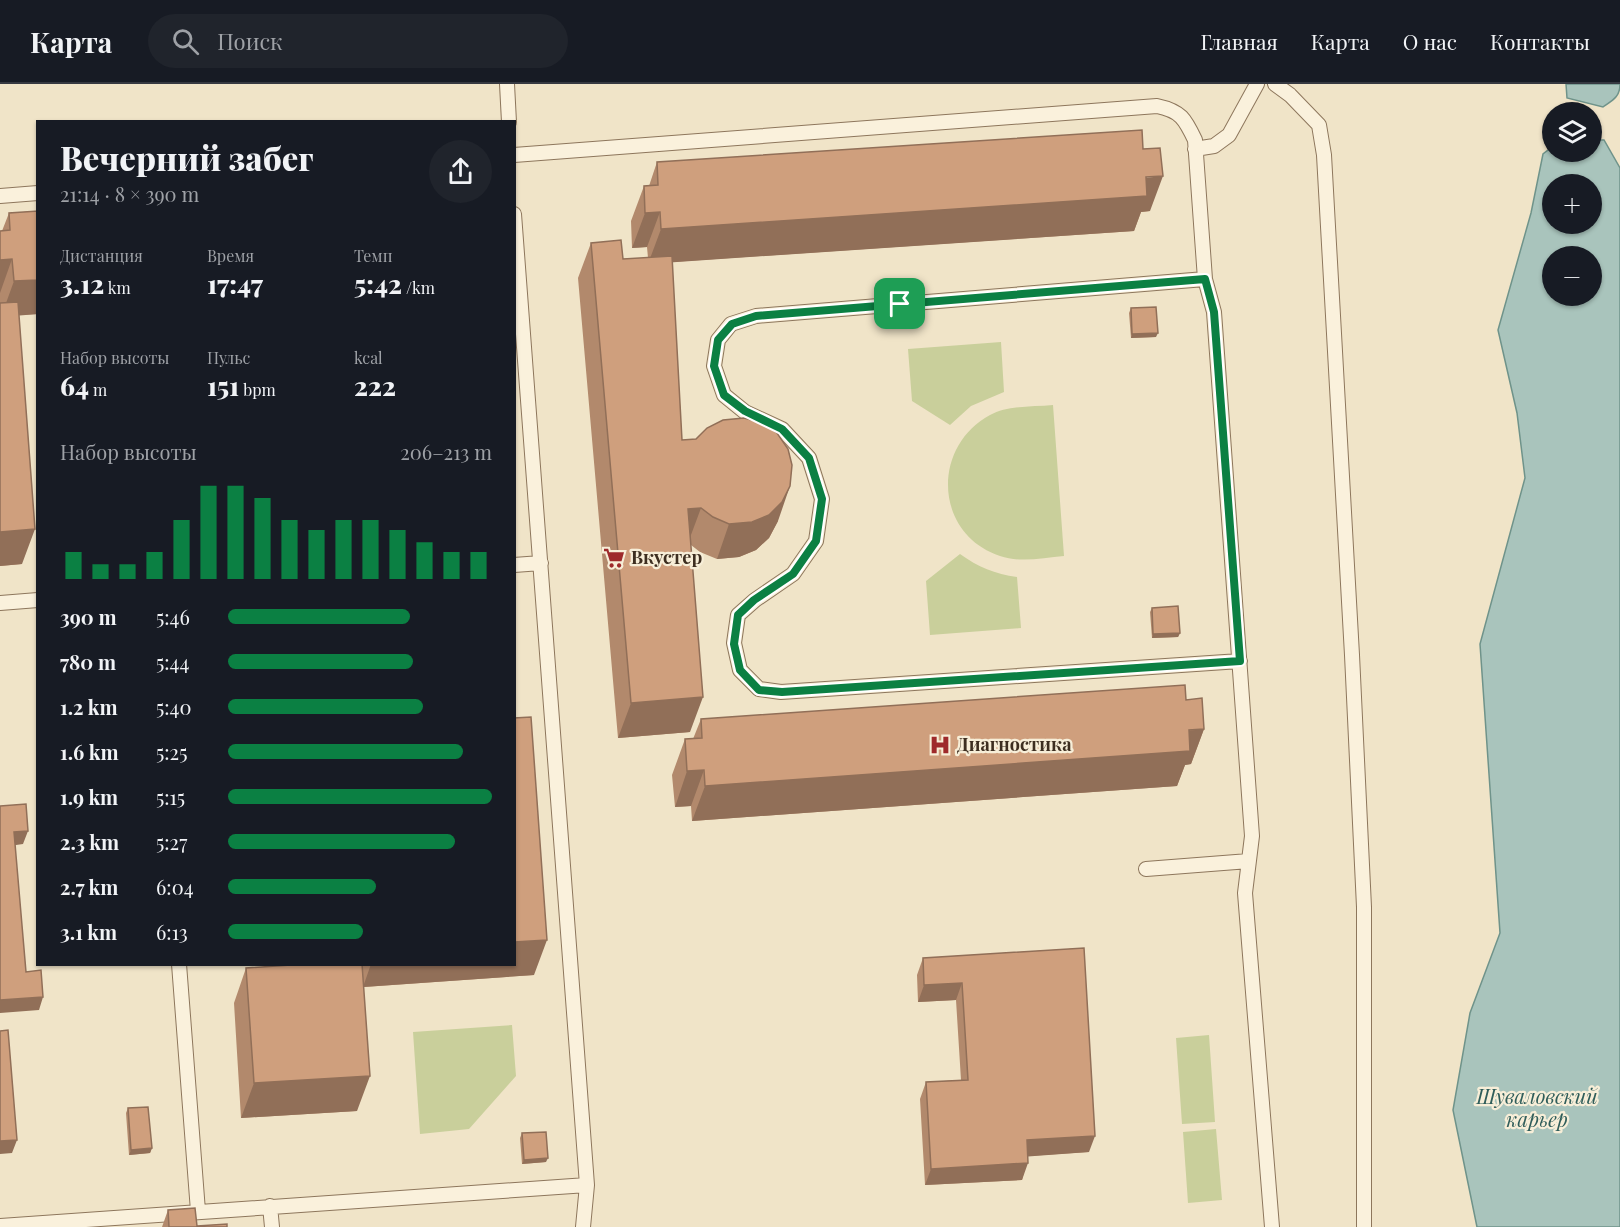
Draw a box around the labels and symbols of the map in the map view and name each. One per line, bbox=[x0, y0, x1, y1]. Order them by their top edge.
pin bbox=[874, 278, 925, 329]
place label: Вкустер bbox=[631, 545, 702, 569]
supermarket icon: Вкустер bbox=[602, 546, 626, 570]
place label: Диагностика bbox=[957, 732, 1072, 756]
hospital icon: Диагностика bbox=[928, 733, 952, 757]
water label: Шуваловский карьер bbox=[1476, 1082, 1598, 1132]

